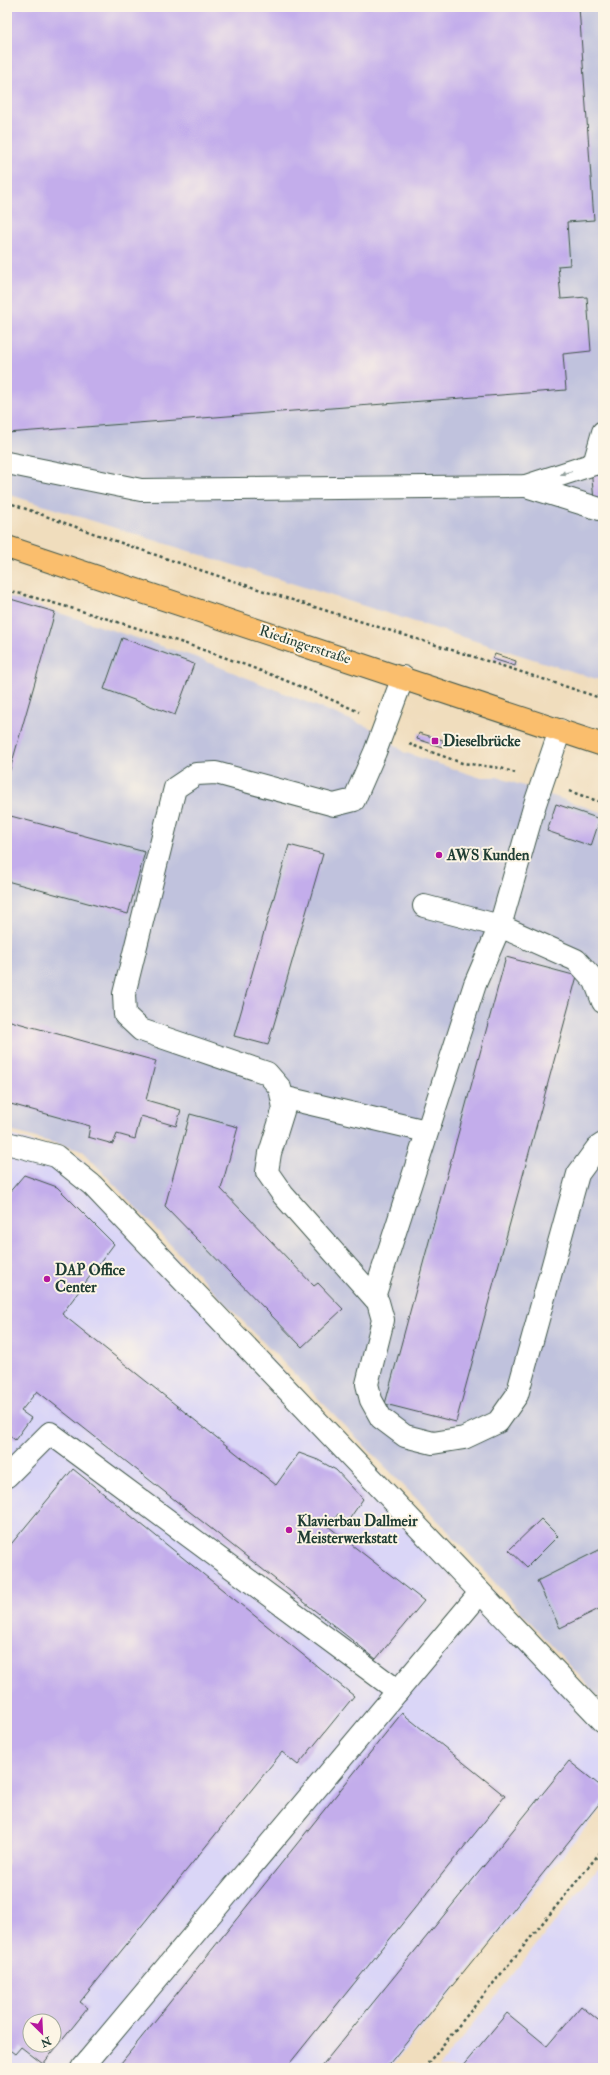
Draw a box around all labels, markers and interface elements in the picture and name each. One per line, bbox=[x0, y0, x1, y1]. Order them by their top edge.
one-way arrow bbox=[560, 470, 572, 476]
street label: Riedingerstraße bbox=[257, 621, 353, 669]
place label: Dieselbrücke bbox=[443, 732, 521, 751]
marker: Dieselbrücke bbox=[430, 736, 440, 746]
place label: AWS Kunden bbox=[446, 846, 530, 865]
marker: AWS Kunden bbox=[434, 850, 444, 860]
place label: DAP Office Center bbox=[55, 1261, 126, 1297]
marker: DAP Office Center bbox=[42, 1274, 52, 1284]
place label: Klavierbau Dallmeir Meisterwerkstatt bbox=[296, 1512, 418, 1548]
marker: Klavierbau Dallmeir Meisterwerkstatt bbox=[284, 1525, 294, 1535]
north arrow bbox=[22, 2013, 62, 2053]
text: N bbox=[38, 2033, 54, 2050]

